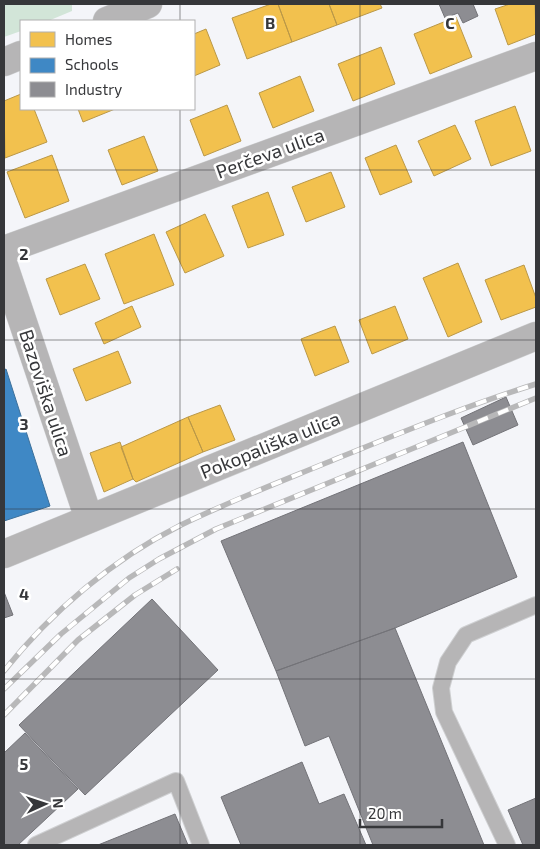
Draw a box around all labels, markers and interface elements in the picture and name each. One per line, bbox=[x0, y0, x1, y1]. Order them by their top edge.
text: B bbox=[265, 13, 275, 32]
text: C bbox=[445, 13, 455, 32]
legend bbox=[20, 20, 195, 110]
text: Homes bbox=[65, 30, 112, 48]
text: Schools bbox=[65, 55, 119, 73]
text: Industry bbox=[65, 80, 122, 98]
street label: Perčeva ulica bbox=[213, 122, 327, 183]
text: 2 bbox=[19, 244, 29, 263]
street label: Bazoviška ulica bbox=[15, 326, 78, 459]
street label: Pokopališka ulica bbox=[197, 406, 343, 483]
text: 3 bbox=[19, 414, 29, 433]
text: 4 bbox=[19, 584, 29, 603]
text: 5 bbox=[20, 754, 29, 773]
north arrow bbox=[20, 779, 70, 829]
scale bar bbox=[360, 796, 442, 828]
text: N bbox=[50, 798, 67, 809]
text: 20 m bbox=[368, 804, 402, 822]

